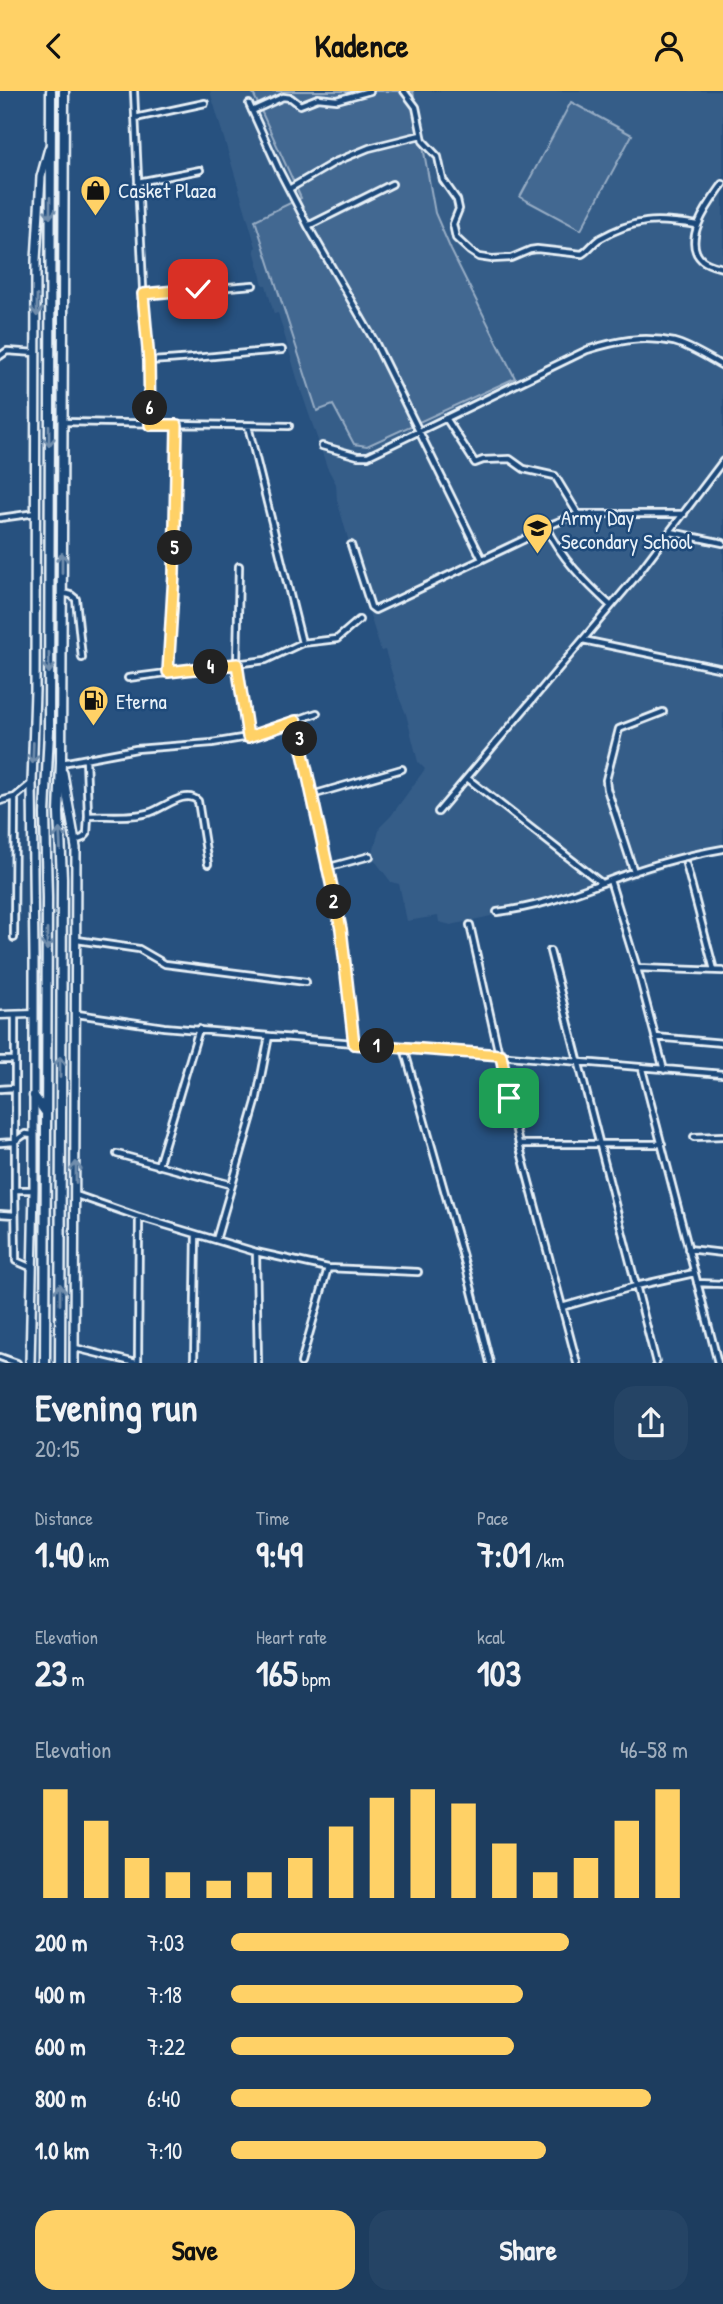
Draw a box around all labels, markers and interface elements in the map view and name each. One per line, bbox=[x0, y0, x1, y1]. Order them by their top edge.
text: Kadence bbox=[314, 24, 409, 67]
icon: back bbox=[35, 27, 73, 65]
icon: person bbox=[650, 27, 688, 65]
shop icon: Casket Plaza bbox=[78, 173, 112, 217]
place label: Casket Plaza bbox=[118, 176, 216, 205]
one-way arrow bbox=[44, 196, 57, 219]
pin bbox=[168, 259, 228, 319]
icon: check bbox=[179, 270, 217, 308]
one-way arrow bbox=[30, 294, 44, 317]
pin: 6 bbox=[132, 391, 168, 425]
text: 6 bbox=[146, 394, 153, 420]
one-way arrow bbox=[42, 424, 56, 447]
place label: Army Day Secondary School bbox=[561, 503, 693, 556]
school or university icon: Army Day Secondary School bbox=[521, 512, 555, 556]
pin: 5 bbox=[158, 531, 192, 566]
text: 5 bbox=[170, 534, 179, 560]
one-way arrow bbox=[55, 552, 69, 575]
pin: 4 bbox=[194, 649, 228, 685]
one-way arrow bbox=[42, 651, 56, 674]
text: 4 bbox=[207, 653, 214, 679]
fuel station icon: Eterna bbox=[76, 684, 110, 728]
place label: Eterna bbox=[116, 687, 167, 716]
pin: 3 bbox=[282, 721, 318, 757]
text: 3 bbox=[295, 725, 304, 751]
one-way arrow bbox=[26, 742, 39, 765]
one-way arrow bbox=[54, 828, 67, 851]
pin: 2 bbox=[316, 885, 352, 919]
text: 2 bbox=[329, 888, 338, 914]
one-way arrow bbox=[40, 928, 54, 951]
pin: 1 bbox=[360, 1028, 394, 1063]
text: 1 bbox=[373, 1032, 380, 1058]
one-way arrow bbox=[53, 1056, 67, 1079]
pin bbox=[479, 1068, 539, 1128]
icon: arrive bbox=[490, 1079, 528, 1117]
one-way arrow bbox=[69, 1161, 83, 1184]
one-way arrow bbox=[53, 1283, 67, 1306]
text: Evening run bbox=[35, 1381, 198, 1433]
button: share bbox=[614, 1386, 688, 1460]
text: 20:15 bbox=[35, 1433, 79, 1464]
text: Distance bbox=[35, 1505, 93, 1531]
text: Time bbox=[256, 1505, 290, 1531]
text: Pace bbox=[477, 1505, 509, 1531]
text: 1.40 bbox=[35, 1531, 84, 1578]
text: 9:49 bbox=[256, 1531, 303, 1578]
text: 7:01 bbox=[477, 1531, 531, 1578]
text: km bbox=[84, 1547, 109, 1573]
text: /km bbox=[531, 1547, 564, 1573]
text: Elevation bbox=[35, 1624, 98, 1650]
text: Heart rate bbox=[256, 1624, 327, 1650]
text: kcal bbox=[477, 1624, 505, 1650]
text: 23 bbox=[35, 1650, 67, 1697]
text: 165 bbox=[256, 1650, 297, 1697]
text: 103 bbox=[477, 1650, 521, 1697]
text: m bbox=[67, 1666, 84, 1692]
text: bpm bbox=[297, 1666, 331, 1692]
text: Elevation bbox=[35, 1734, 111, 1765]
text: 46–58 m bbox=[620, 1734, 688, 1765]
text: 200 m bbox=[35, 1927, 87, 1958]
text: 7:03 bbox=[147, 1927, 184, 1958]
text: 400 m bbox=[35, 1979, 85, 2010]
text: 7:18 bbox=[147, 1979, 182, 2010]
text: 600 m bbox=[35, 2031, 86, 2062]
text: 7:22 bbox=[147, 2031, 185, 2062]
text: 800 m bbox=[35, 2083, 87, 2114]
text: 6:40 bbox=[147, 2083, 180, 2114]
text: 1.0 km bbox=[35, 2135, 89, 2166]
text: 7:10 bbox=[147, 2135, 182, 2166]
button: Save bbox=[35, 2210, 355, 2290]
button: Share bbox=[369, 2210, 688, 2290]

